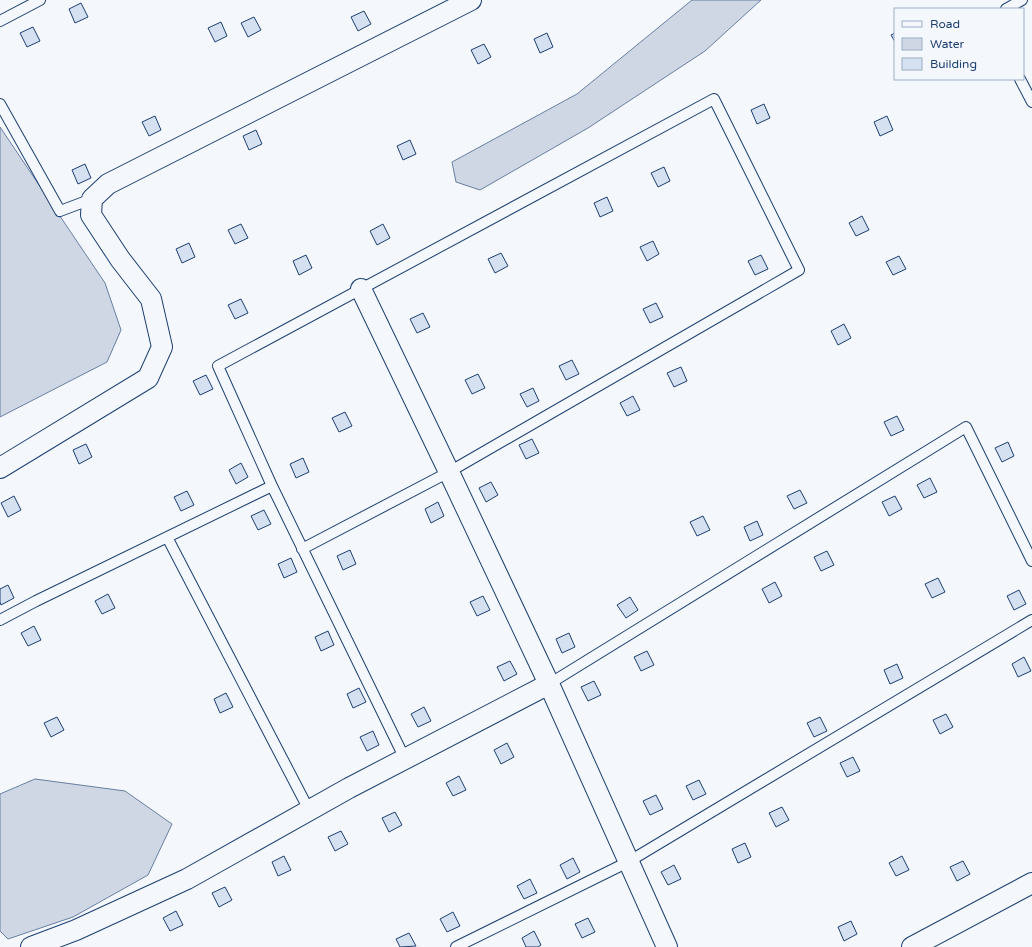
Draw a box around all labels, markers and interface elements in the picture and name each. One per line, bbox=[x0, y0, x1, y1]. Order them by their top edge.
legend bbox=[894, 8, 1024, 80]
text: Road bbox=[930, 17, 960, 31]
text: Water bbox=[930, 37, 965, 51]
text: Building bbox=[930, 57, 977, 71]

